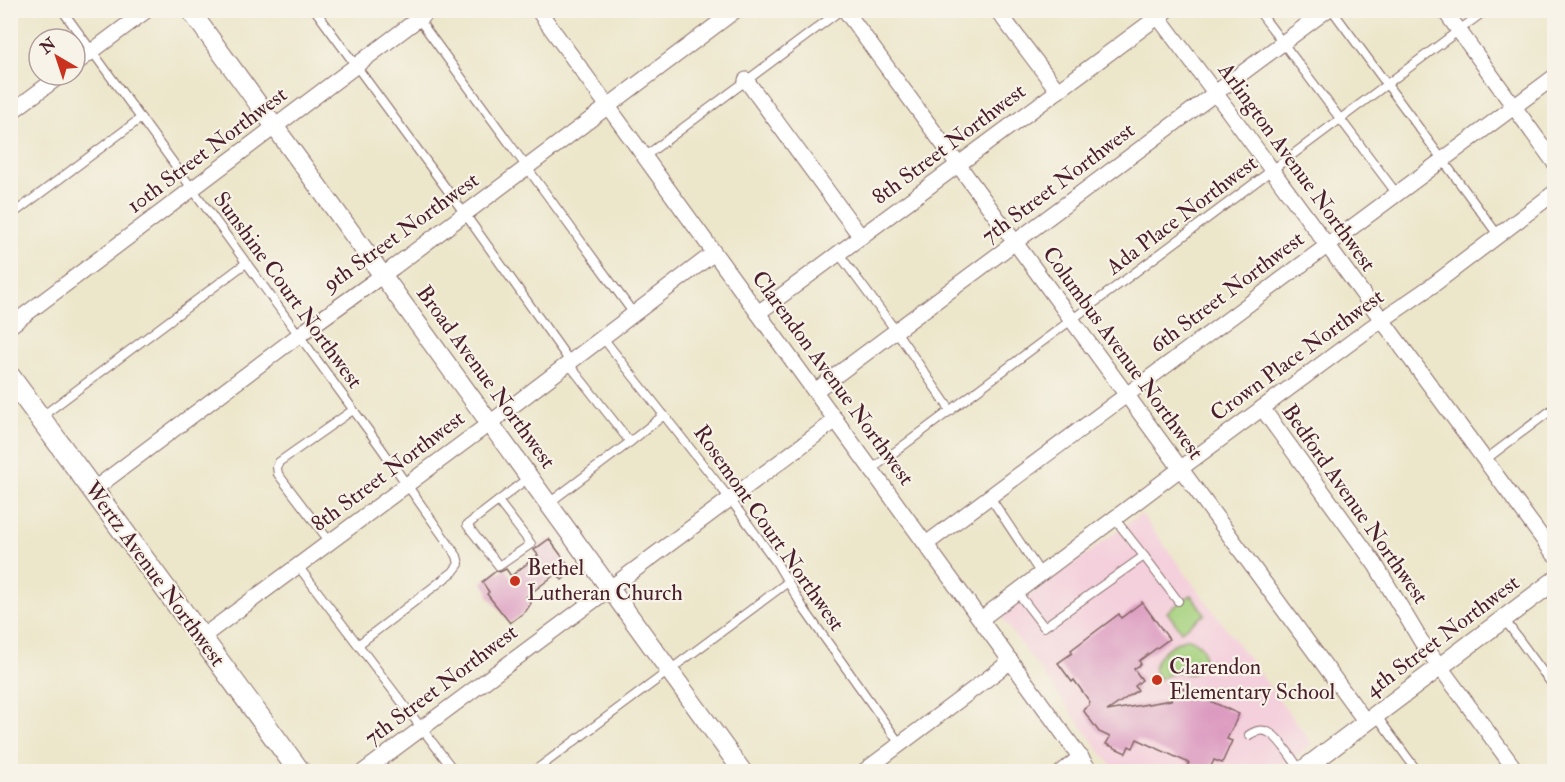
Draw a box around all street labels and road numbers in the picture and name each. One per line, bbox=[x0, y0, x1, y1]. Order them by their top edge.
street label: Arlington Avenue Northwest bbox=[1211, 56, 1382, 277]
street label: 8th Street Northwest bbox=[867, 77, 1031, 211]
street label: 10th Street Northwest bbox=[121, 81, 293, 219]
street label: 7th Street Northwest bbox=[976, 116, 1140, 250]
street label: Ada Place Northwest bbox=[1100, 149, 1263, 282]
street label: 9th Street Northwest bbox=[316, 166, 484, 299]
street label: Sunshine Court Northwest bbox=[207, 186, 369, 394]
street label: 6th Street Northwest bbox=[1144, 225, 1310, 359]
street label: Columbus Avenue Northwest bbox=[1036, 241, 1210, 465]
street label: Clarendon Avenue Northwest bbox=[746, 265, 920, 491]
street label: Broad Avenue Northwest bbox=[410, 280, 562, 474]
street label: Crown Place Northwest bbox=[1205, 283, 1389, 427]
street label: Bedford Avenue Northwest bbox=[1275, 399, 1435, 609]
street label: 8th Street Northwest bbox=[306, 404, 470, 538]
street label: Rosemont Court Northwest bbox=[687, 420, 851, 636]
street label: Wertz Avenue Northwest bbox=[78, 475, 232, 672]
street label: 4th Street Northwest bbox=[1359, 569, 1525, 703]
street label: 7th Street Northwest bbox=[359, 618, 523, 752]

